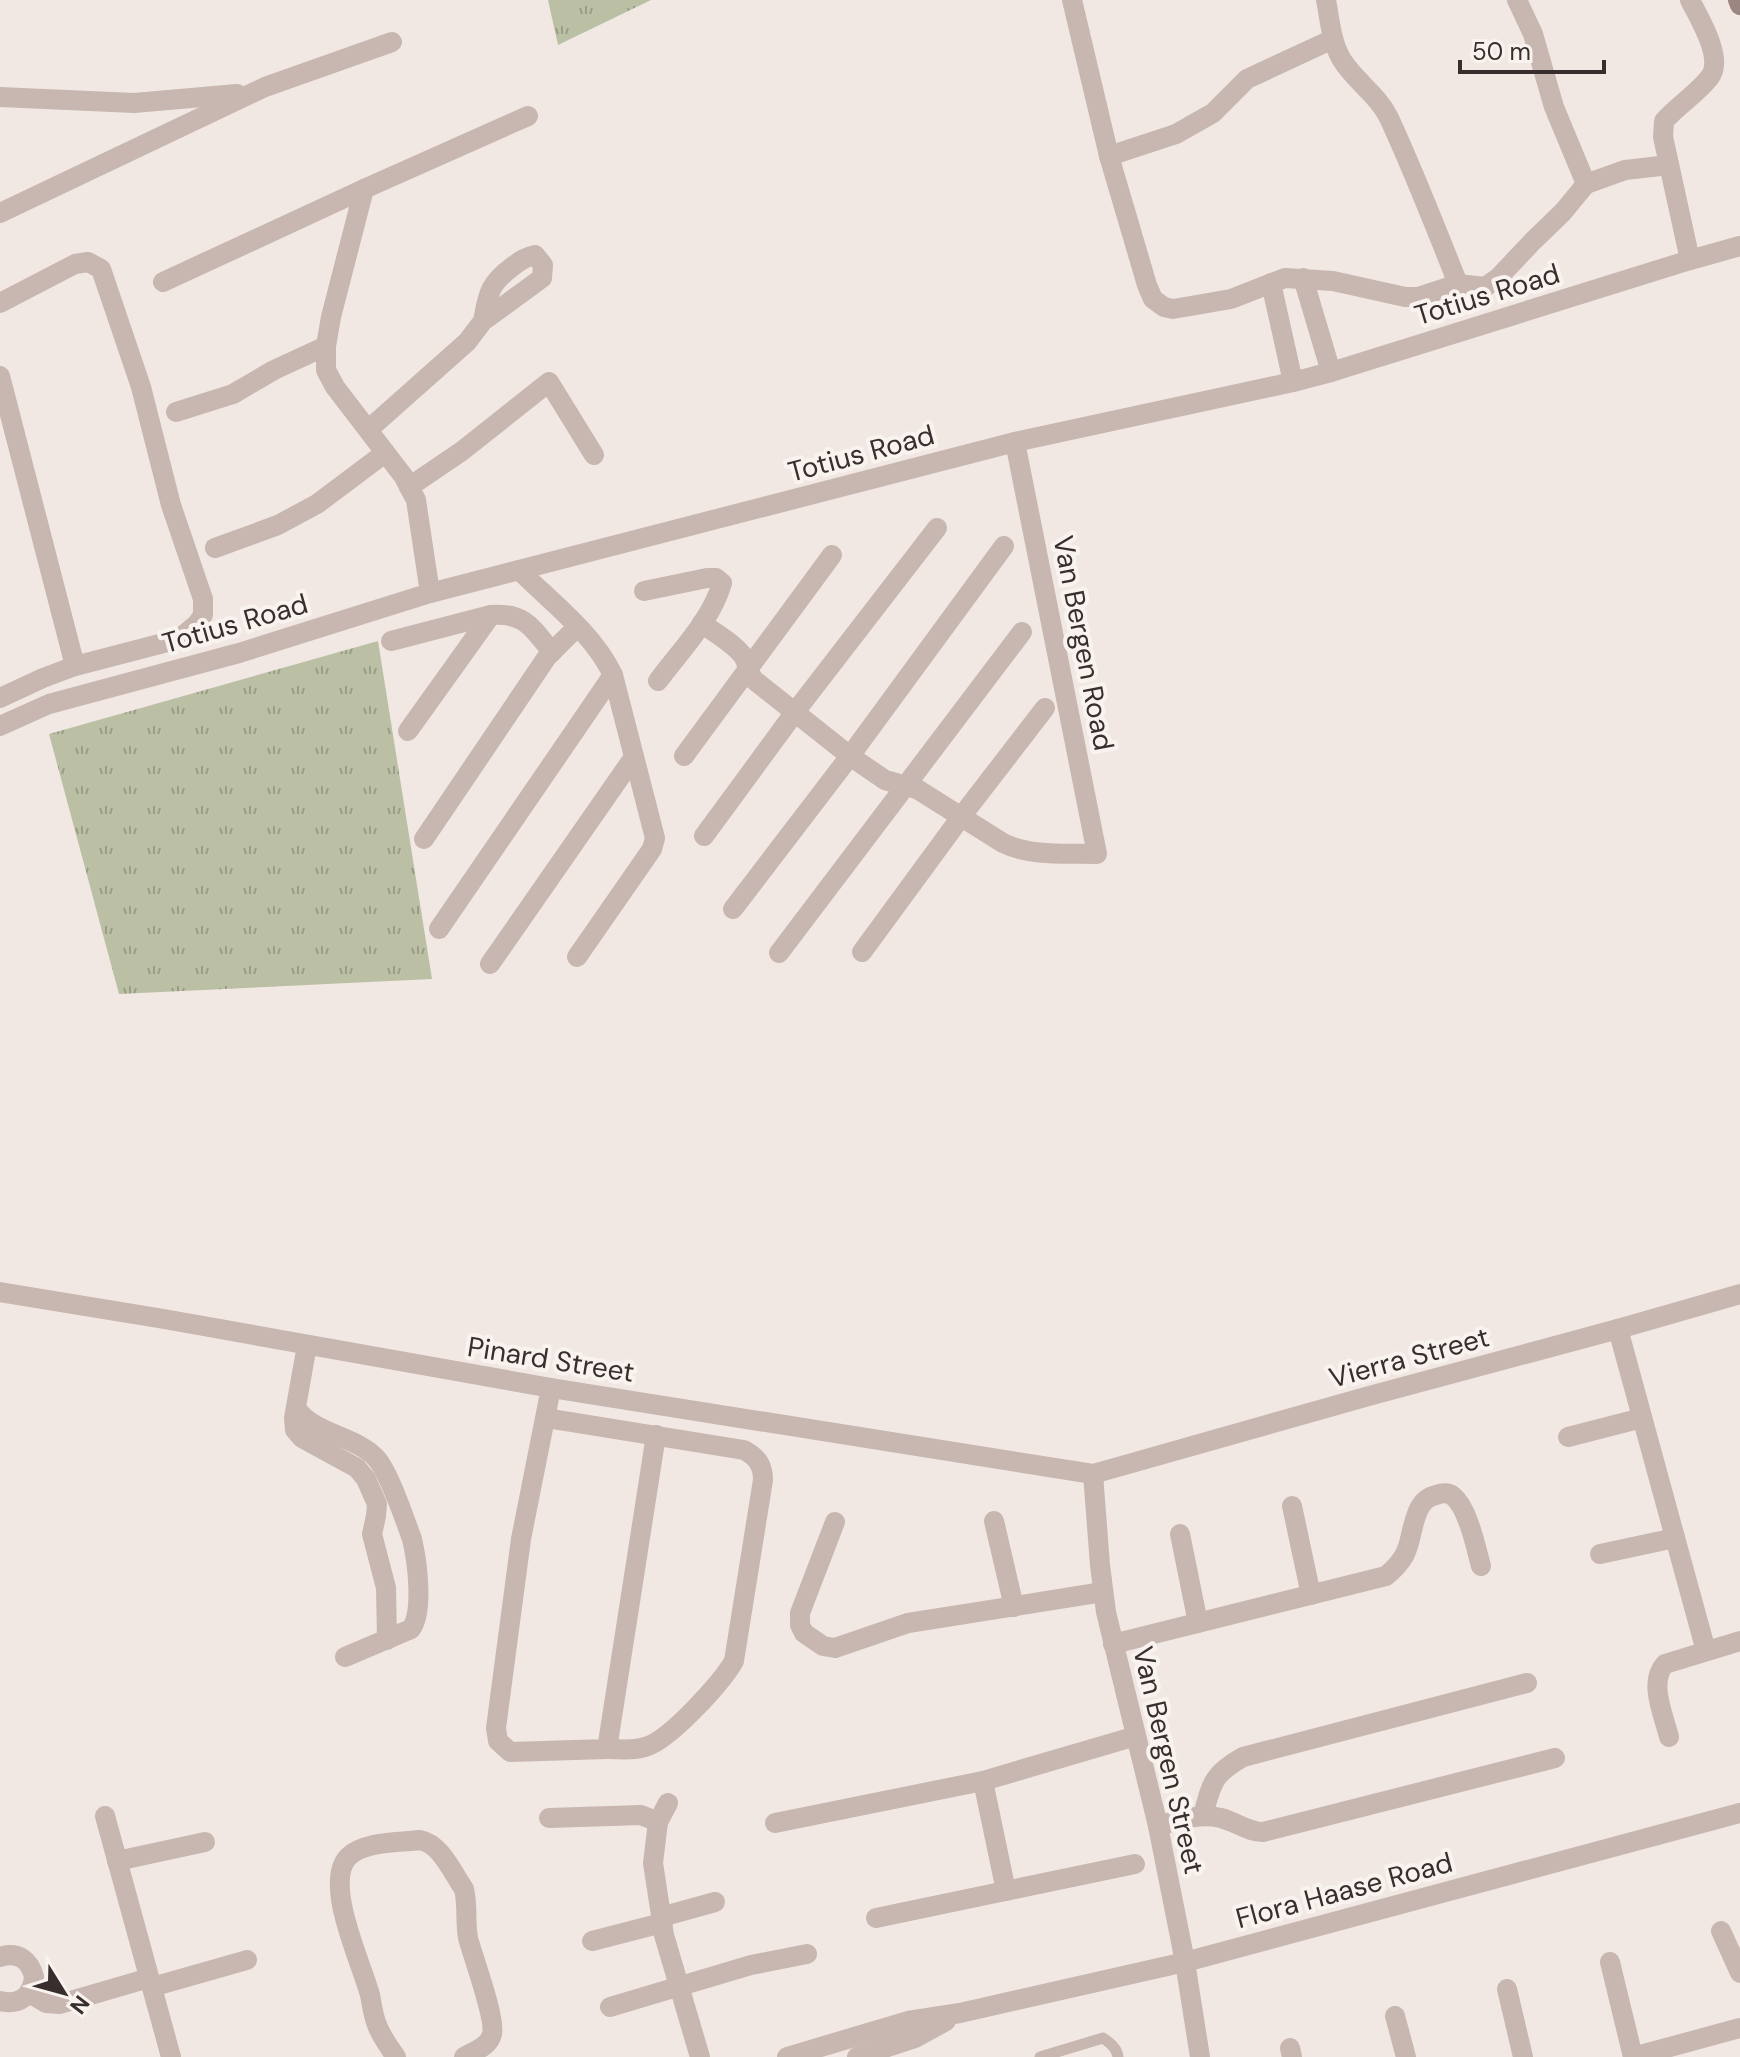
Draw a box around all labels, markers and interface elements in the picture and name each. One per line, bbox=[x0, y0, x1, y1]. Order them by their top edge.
scale bar bbox=[1460, 24, 1604, 74]
text: 50 m bbox=[1472, 36, 1531, 67]
street label: Totius Road bbox=[1410, 255, 1564, 334]
street label: Totius Road bbox=[784, 416, 938, 491]
street label: Van Bergen Road bbox=[1045, 532, 1123, 754]
street label: Totius Road bbox=[158, 585, 312, 662]
street label: Vierra Street bbox=[1325, 1318, 1493, 1397]
street label: Pinard Street bbox=[465, 1328, 637, 1391]
street label: Van Bergen Street bbox=[1124, 1643, 1213, 1878]
street label: Flora Haase Road bbox=[1232, 1844, 1457, 1937]
north arrow bbox=[24, 1953, 104, 2033]
text: N bbox=[63, 1990, 96, 2020]

